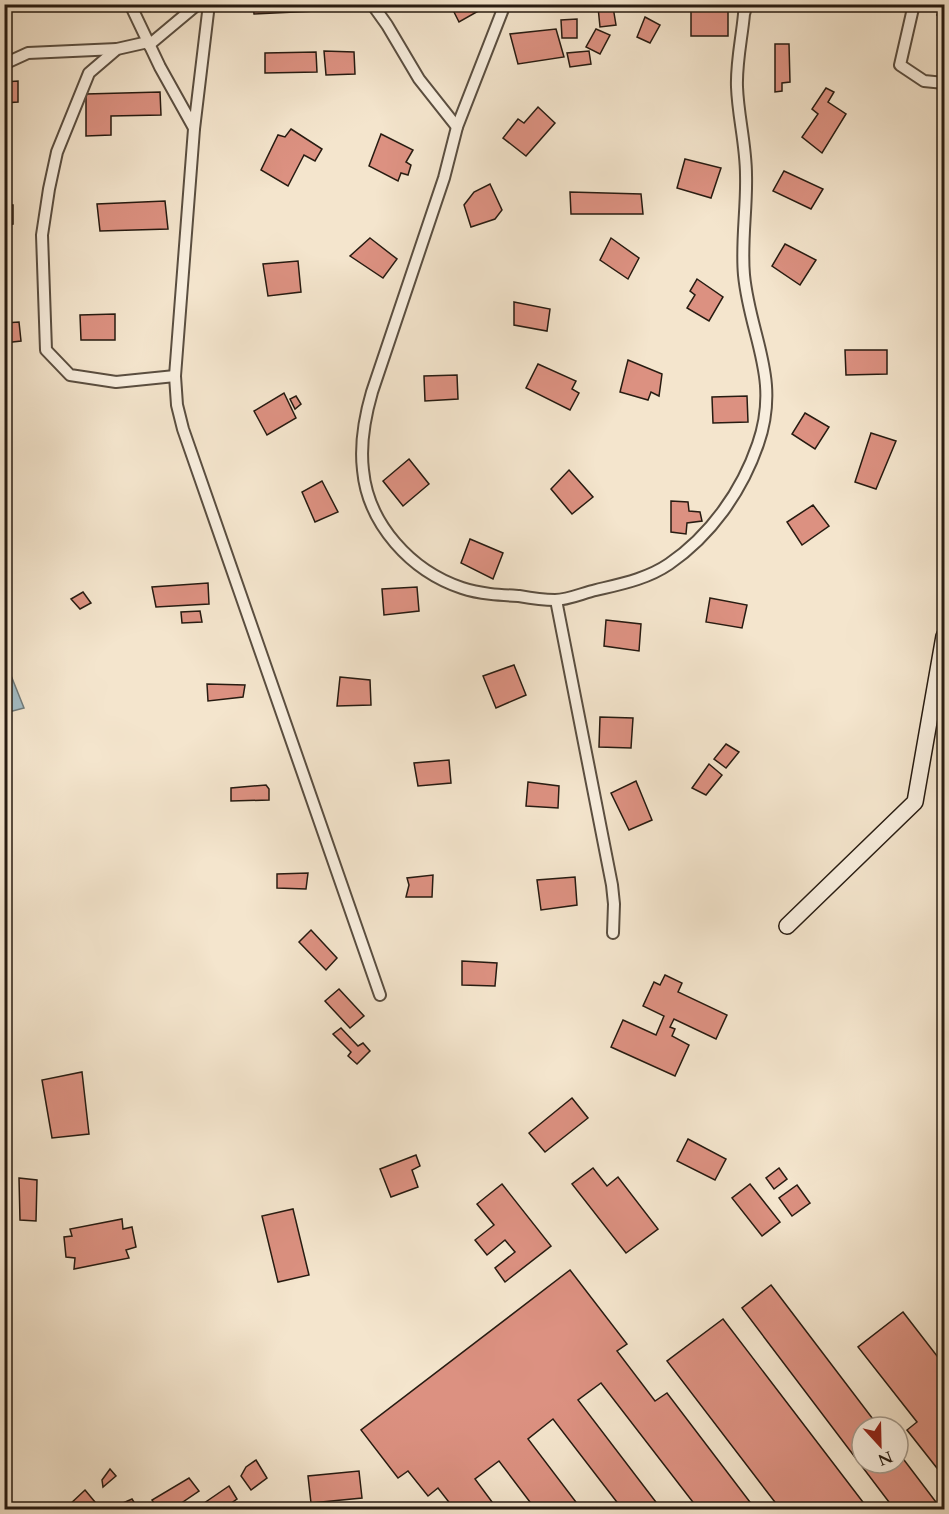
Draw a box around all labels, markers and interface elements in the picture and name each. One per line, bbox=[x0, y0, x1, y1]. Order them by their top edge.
north arrow bbox=[850, 1415, 910, 1475]
text: N bbox=[875, 1445, 896, 1471]

